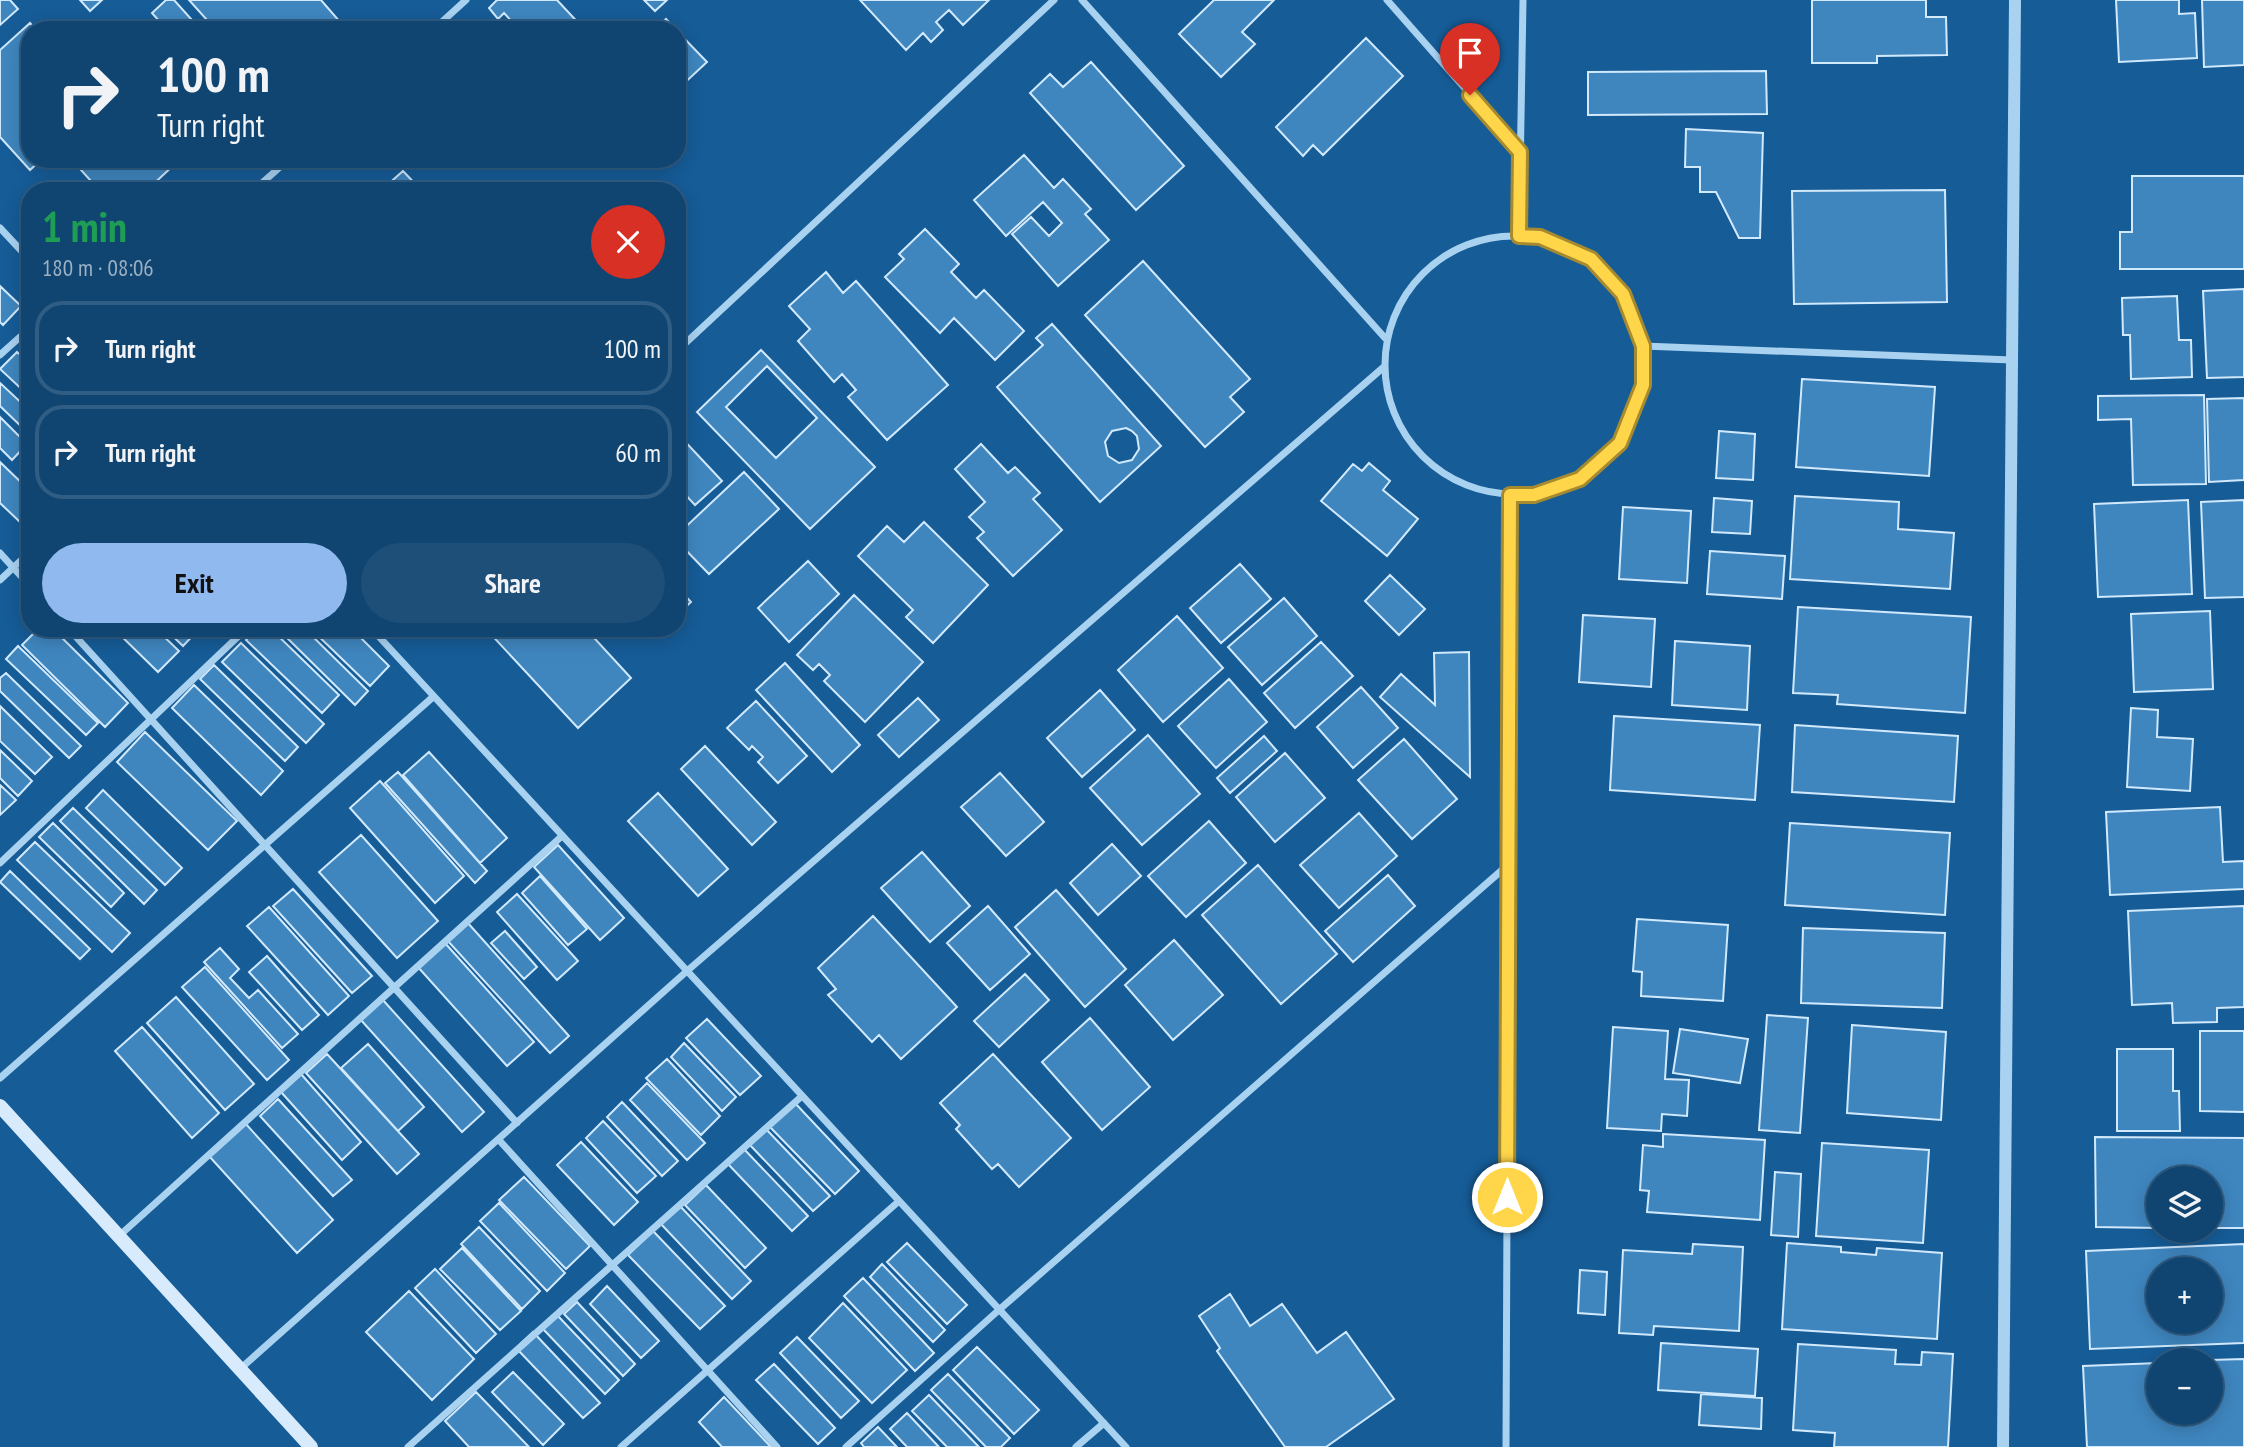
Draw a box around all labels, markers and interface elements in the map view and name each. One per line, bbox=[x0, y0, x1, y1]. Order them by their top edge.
pin bbox=[1440, 23, 1500, 95]
icon: arrive bbox=[1451, 34, 1489, 72]
text: 100 m bbox=[157, 42, 270, 106]
icon: right bbox=[42, 49, 133, 140]
text: Turn right bbox=[157, 104, 265, 146]
text: 1 min bbox=[42, 199, 127, 254]
button: close bbox=[591, 205, 665, 279]
text: 180 m · 08:06 bbox=[42, 253, 154, 282]
icon: right bbox=[46, 329, 84, 367]
text: Turn right bbox=[105, 332, 196, 365]
text: 100 m bbox=[603, 332, 661, 365]
icon: right bbox=[46, 433, 84, 471]
text: Turn right bbox=[105, 436, 196, 469]
text: 60 m bbox=[615, 436, 661, 469]
button: Exit bbox=[42, 543, 347, 623]
button: Share bbox=[361, 543, 665, 623]
position arrow bbox=[1470, 1160, 1544, 1234]
map controls bbox=[2146, 1166, 2223, 1425]
button: layers bbox=[2146, 1166, 2223, 1243]
button: + bbox=[2146, 1257, 2223, 1334]
button: − bbox=[2146, 1348, 2223, 1425]

